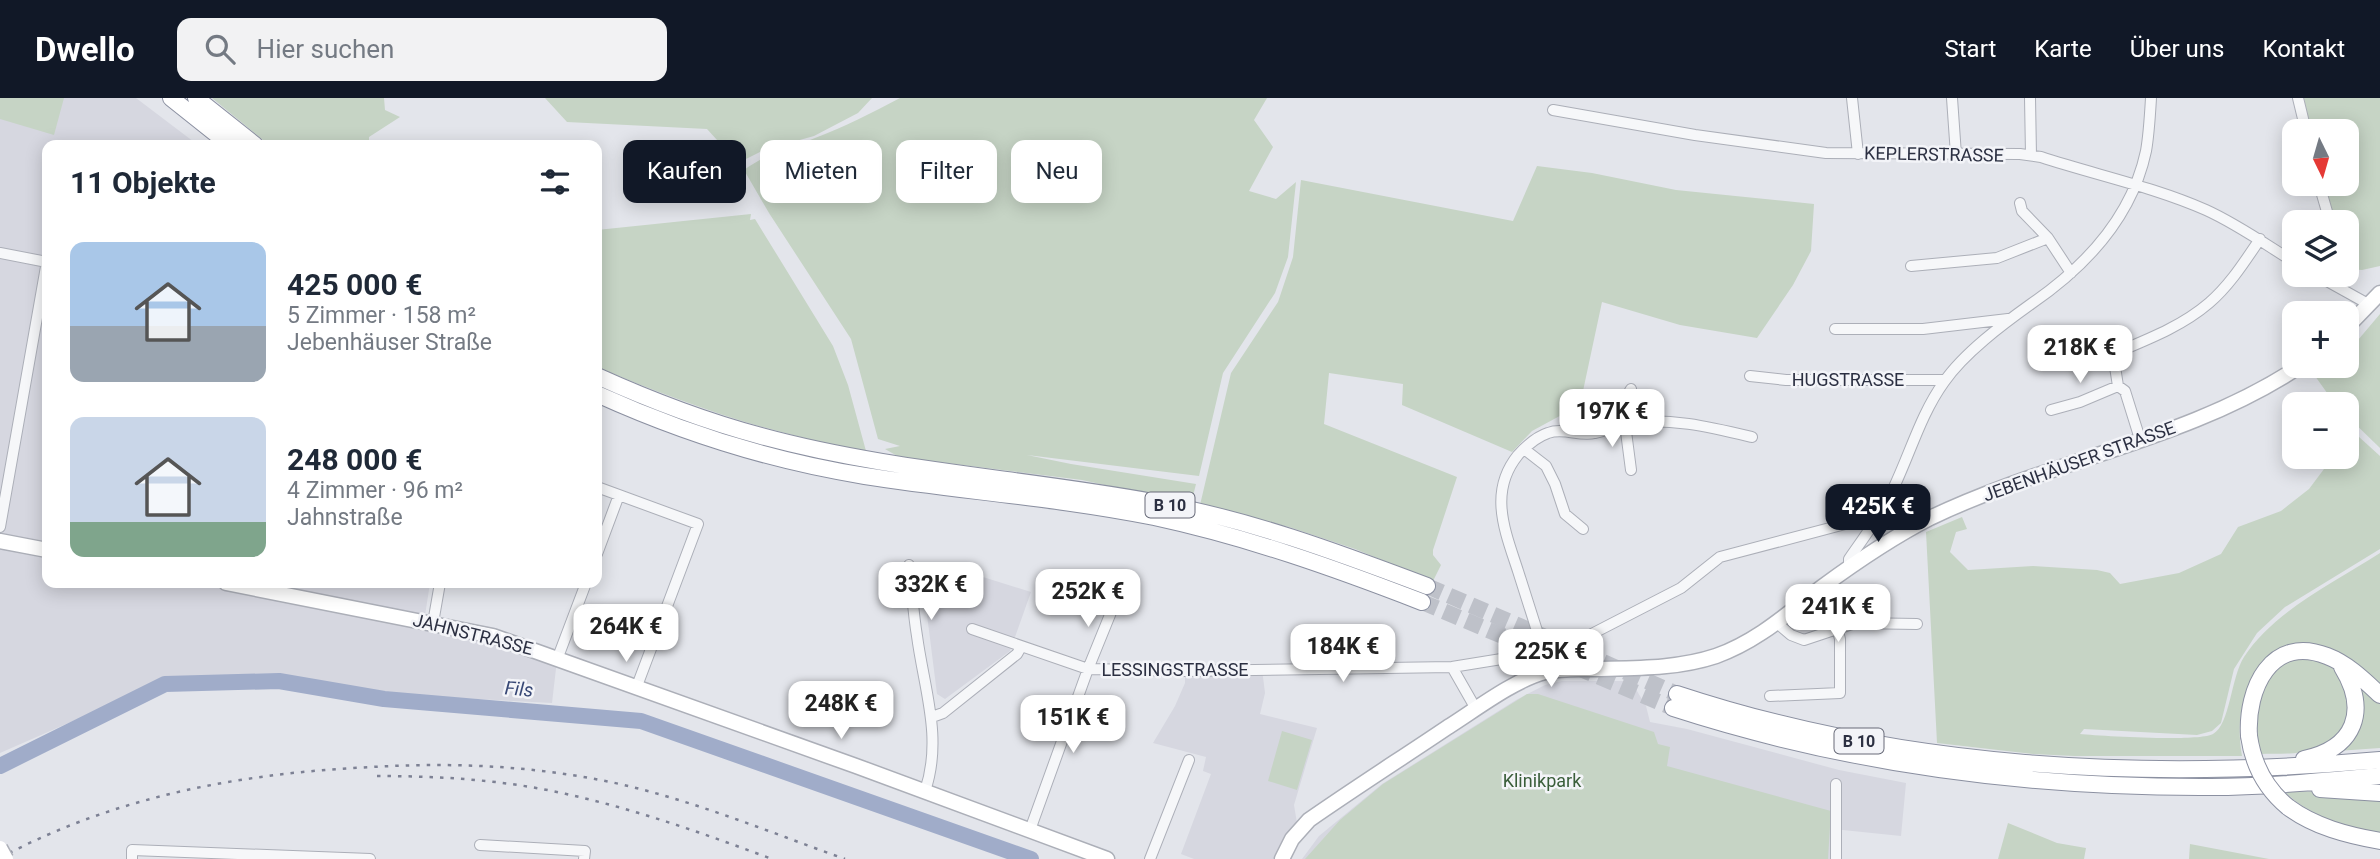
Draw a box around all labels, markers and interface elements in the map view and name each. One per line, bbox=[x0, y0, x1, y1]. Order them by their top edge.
search box bbox=[177, 18, 667, 81]
text: Dwello bbox=[35, 30, 135, 69]
icon: search bbox=[201, 30, 239, 68]
text: Hier suchen bbox=[257, 34, 394, 64]
text: Start bbox=[1945, 35, 1996, 63]
text: Karte bbox=[2034, 35, 2092, 63]
text: Über uns bbox=[2130, 35, 2224, 63]
text: Kontakt bbox=[2262, 35, 2345, 63]
north arrow bbox=[2282, 119, 2359, 196]
map controls bbox=[2282, 119, 2359, 469]
chip: Kaufen bbox=[623, 140, 746, 203]
chip: Mieten bbox=[760, 140, 882, 203]
chip: Filter bbox=[896, 140, 997, 203]
chip: Neu bbox=[1011, 140, 1102, 203]
street label: KEPLERSTRASSE bbox=[1864, 142, 2004, 166]
icon: filters bbox=[536, 163, 574, 201]
text: 11 Objekte bbox=[70, 165, 216, 200]
button: layers bbox=[2282, 210, 2359, 287]
text: 425 000 € bbox=[287, 267, 422, 302]
icon: home bbox=[126, 270, 210, 354]
button: + bbox=[2282, 301, 2359, 378]
text: 5 Zimmer · 158 m² bbox=[287, 302, 476, 329]
pin: 218K € bbox=[2023, 326, 2137, 385]
text: Jebenhäuser Straße bbox=[287, 329, 492, 356]
text: 218K € bbox=[2043, 334, 2117, 361]
street label: HUGSTRASSE bbox=[1792, 369, 1904, 390]
pin: 197K € bbox=[1555, 390, 1669, 449]
button: − bbox=[2282, 392, 2359, 469]
text: 197K € bbox=[1575, 398, 1649, 425]
street label: JEBENHÄUSER STRASSE bbox=[1980, 416, 2178, 506]
text: 248 000 € bbox=[287, 442, 422, 477]
icon: home bbox=[126, 445, 210, 529]
text: 4 Zimmer · 96 m² bbox=[287, 477, 463, 504]
pin: 425K € bbox=[1821, 484, 1935, 544]
road number: B 10 bbox=[1146, 492, 1194, 518]
text: 425K € bbox=[1841, 493, 1915, 520]
text: Jahnstraße bbox=[287, 504, 403, 531]
pin: 332K € bbox=[874, 562, 988, 622]
pin: 252K € bbox=[1031, 570, 1145, 629]
text: 332K € bbox=[894, 571, 968, 598]
text: 252K € bbox=[1051, 578, 1125, 605]
pin: 241K € bbox=[1781, 584, 1895, 644]
text: 241K € bbox=[1801, 593, 1875, 620]
pin: 264K € bbox=[569, 604, 683, 664]
street label: JAHNSTRASSE bbox=[411, 609, 535, 659]
text: 264K € bbox=[589, 613, 663, 640]
pin: 184K € bbox=[1286, 624, 1400, 684]
pin: 225K € bbox=[1494, 630, 1608, 689]
text: 184K € bbox=[1306, 633, 1380, 660]
text: 225K € bbox=[1514, 638, 1588, 665]
street label: LESSINGSTRASSE bbox=[1101, 659, 1249, 680]
water label: Fils bbox=[504, 676, 534, 702]
pin: 248K € bbox=[784, 682, 898, 741]
text: 248K € bbox=[804, 690, 878, 717]
pin: 151K € bbox=[1016, 696, 1130, 755]
text: 151K € bbox=[1036, 704, 1110, 731]
road number: B 10 bbox=[1834, 728, 1884, 754]
park label: Klinikpark bbox=[1503, 770, 1582, 791]

